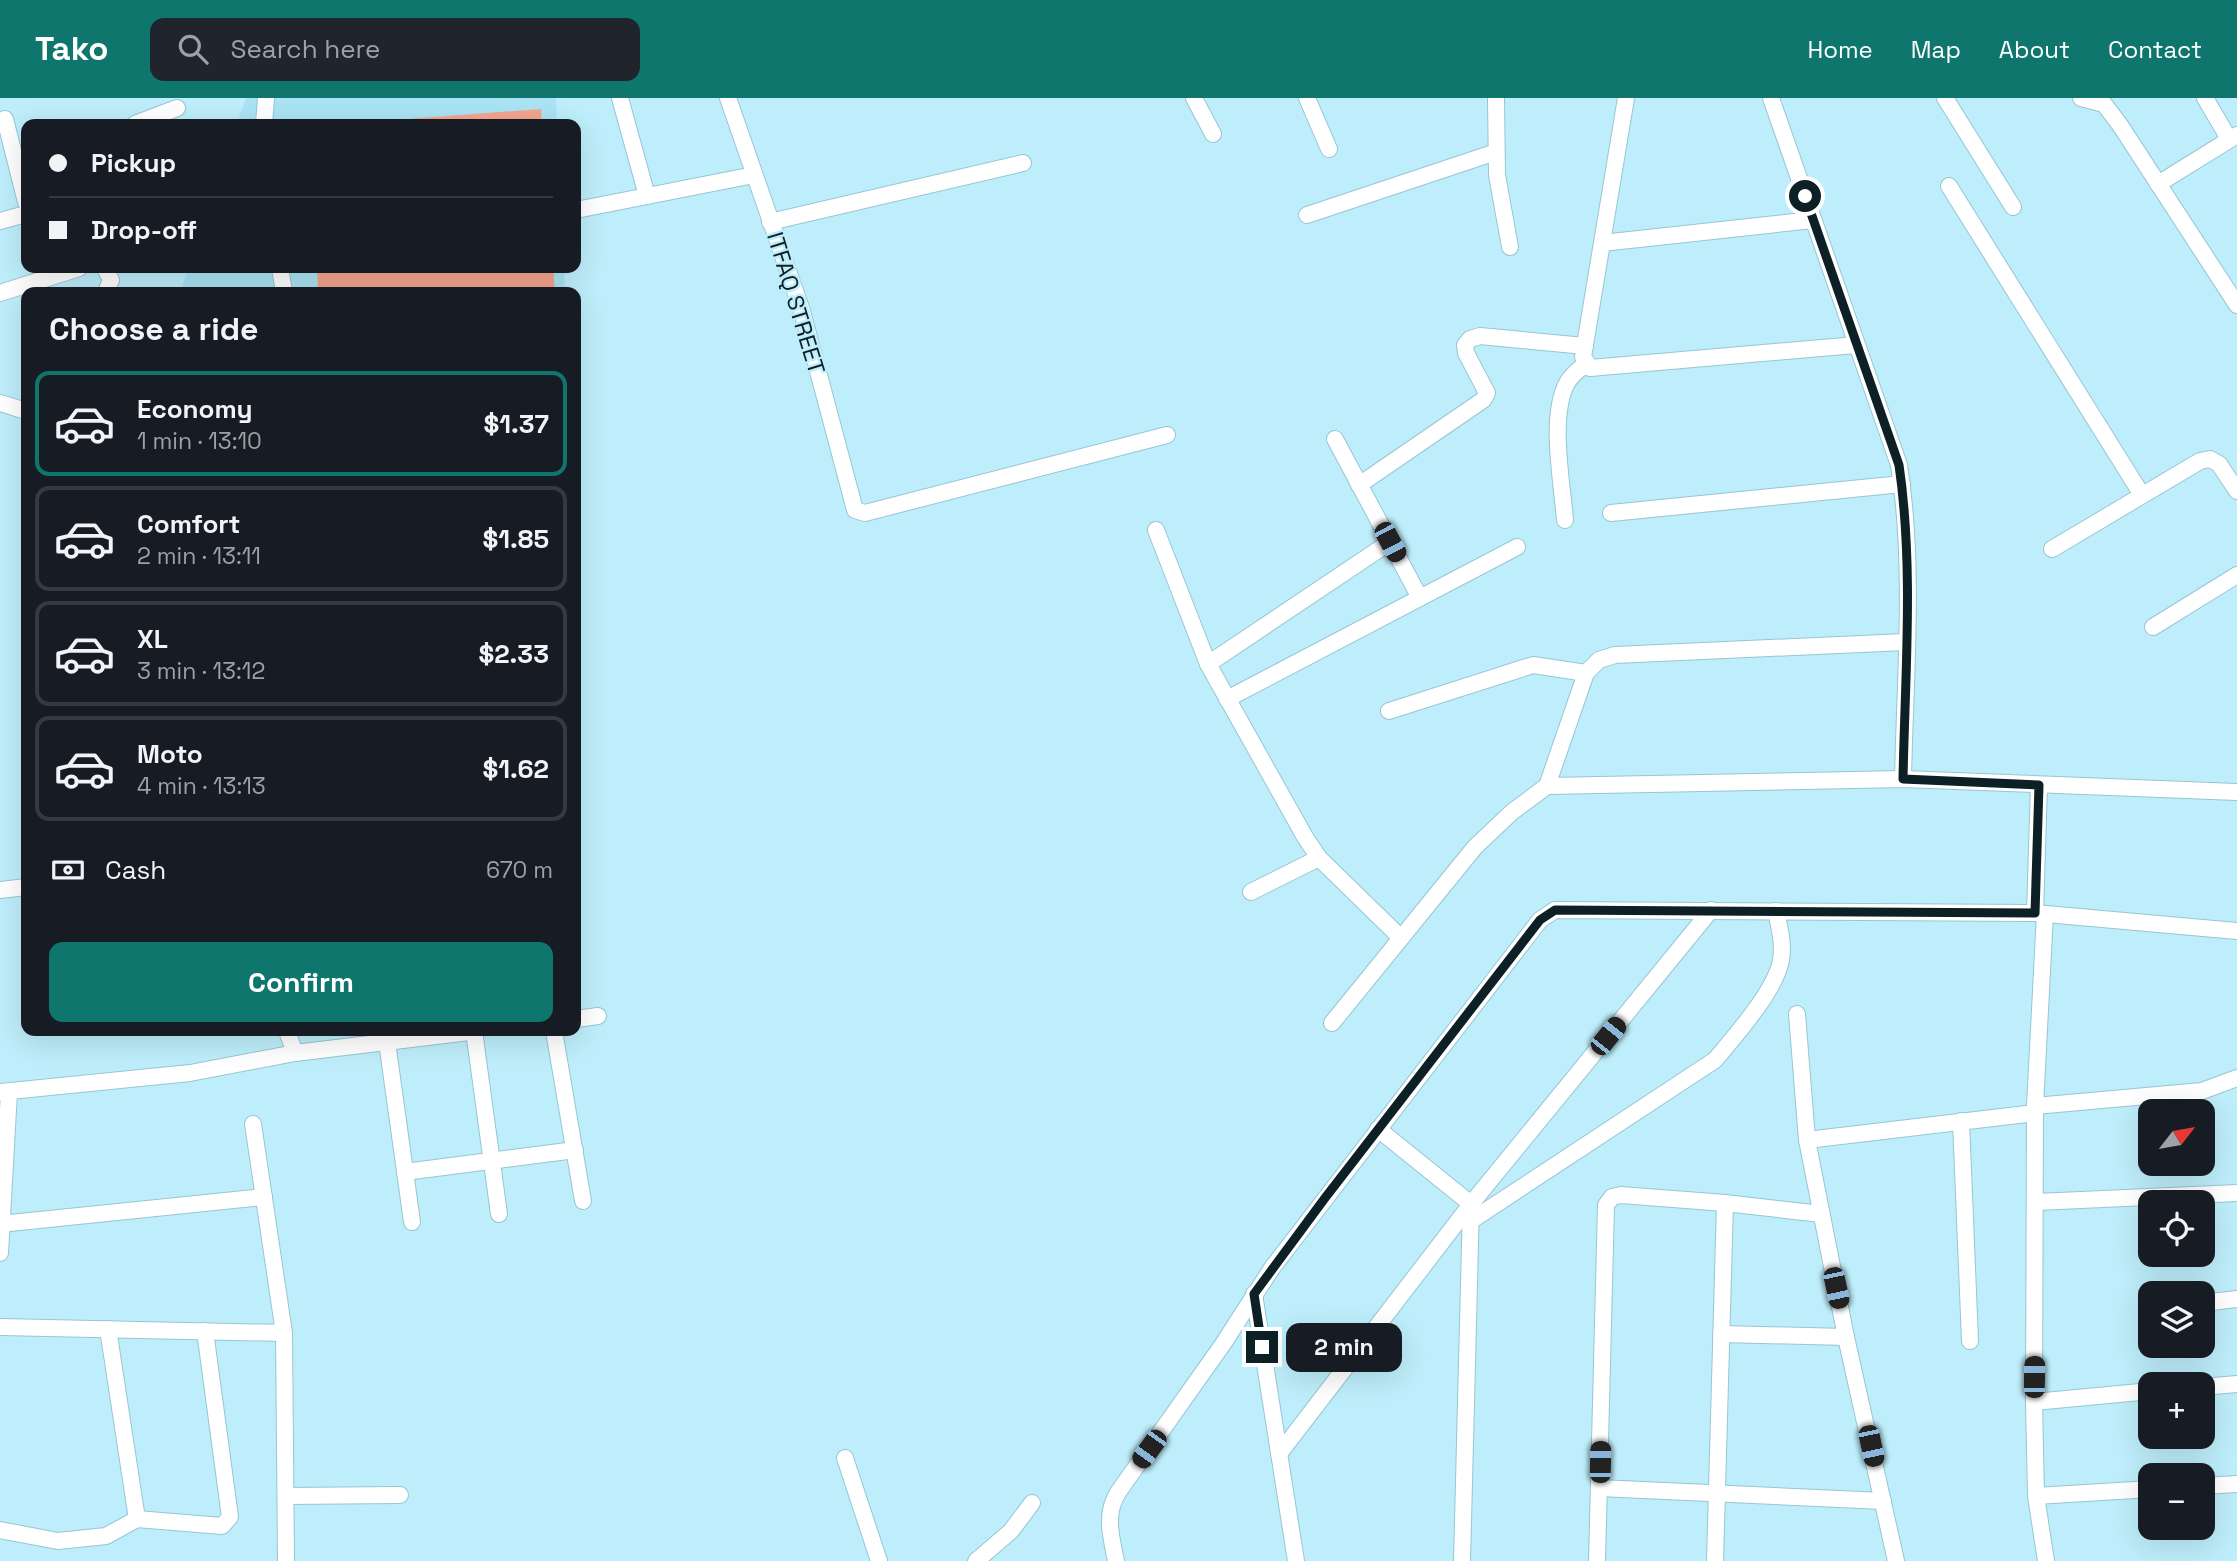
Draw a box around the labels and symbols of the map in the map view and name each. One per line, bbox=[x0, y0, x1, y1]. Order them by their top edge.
route start bbox=[1789, 180, 1821, 212]
street label: ITFAQ STREET bbox=[760, 228, 832, 378]
car bbox=[1371, 519, 1410, 565]
car bbox=[1587, 1013, 1630, 1059]
north arrow bbox=[2138, 1099, 2216, 1176]
car bbox=[1822, 1265, 1851, 1311]
callout: 2 min bbox=[1286, 1322, 1402, 1372]
route end bbox=[1246, 1331, 1278, 1363]
car bbox=[2024, 1356, 2045, 1398]
car bbox=[1857, 1423, 1886, 1469]
car bbox=[1129, 1426, 1170, 1472]
car bbox=[1590, 1441, 1611, 1483]

